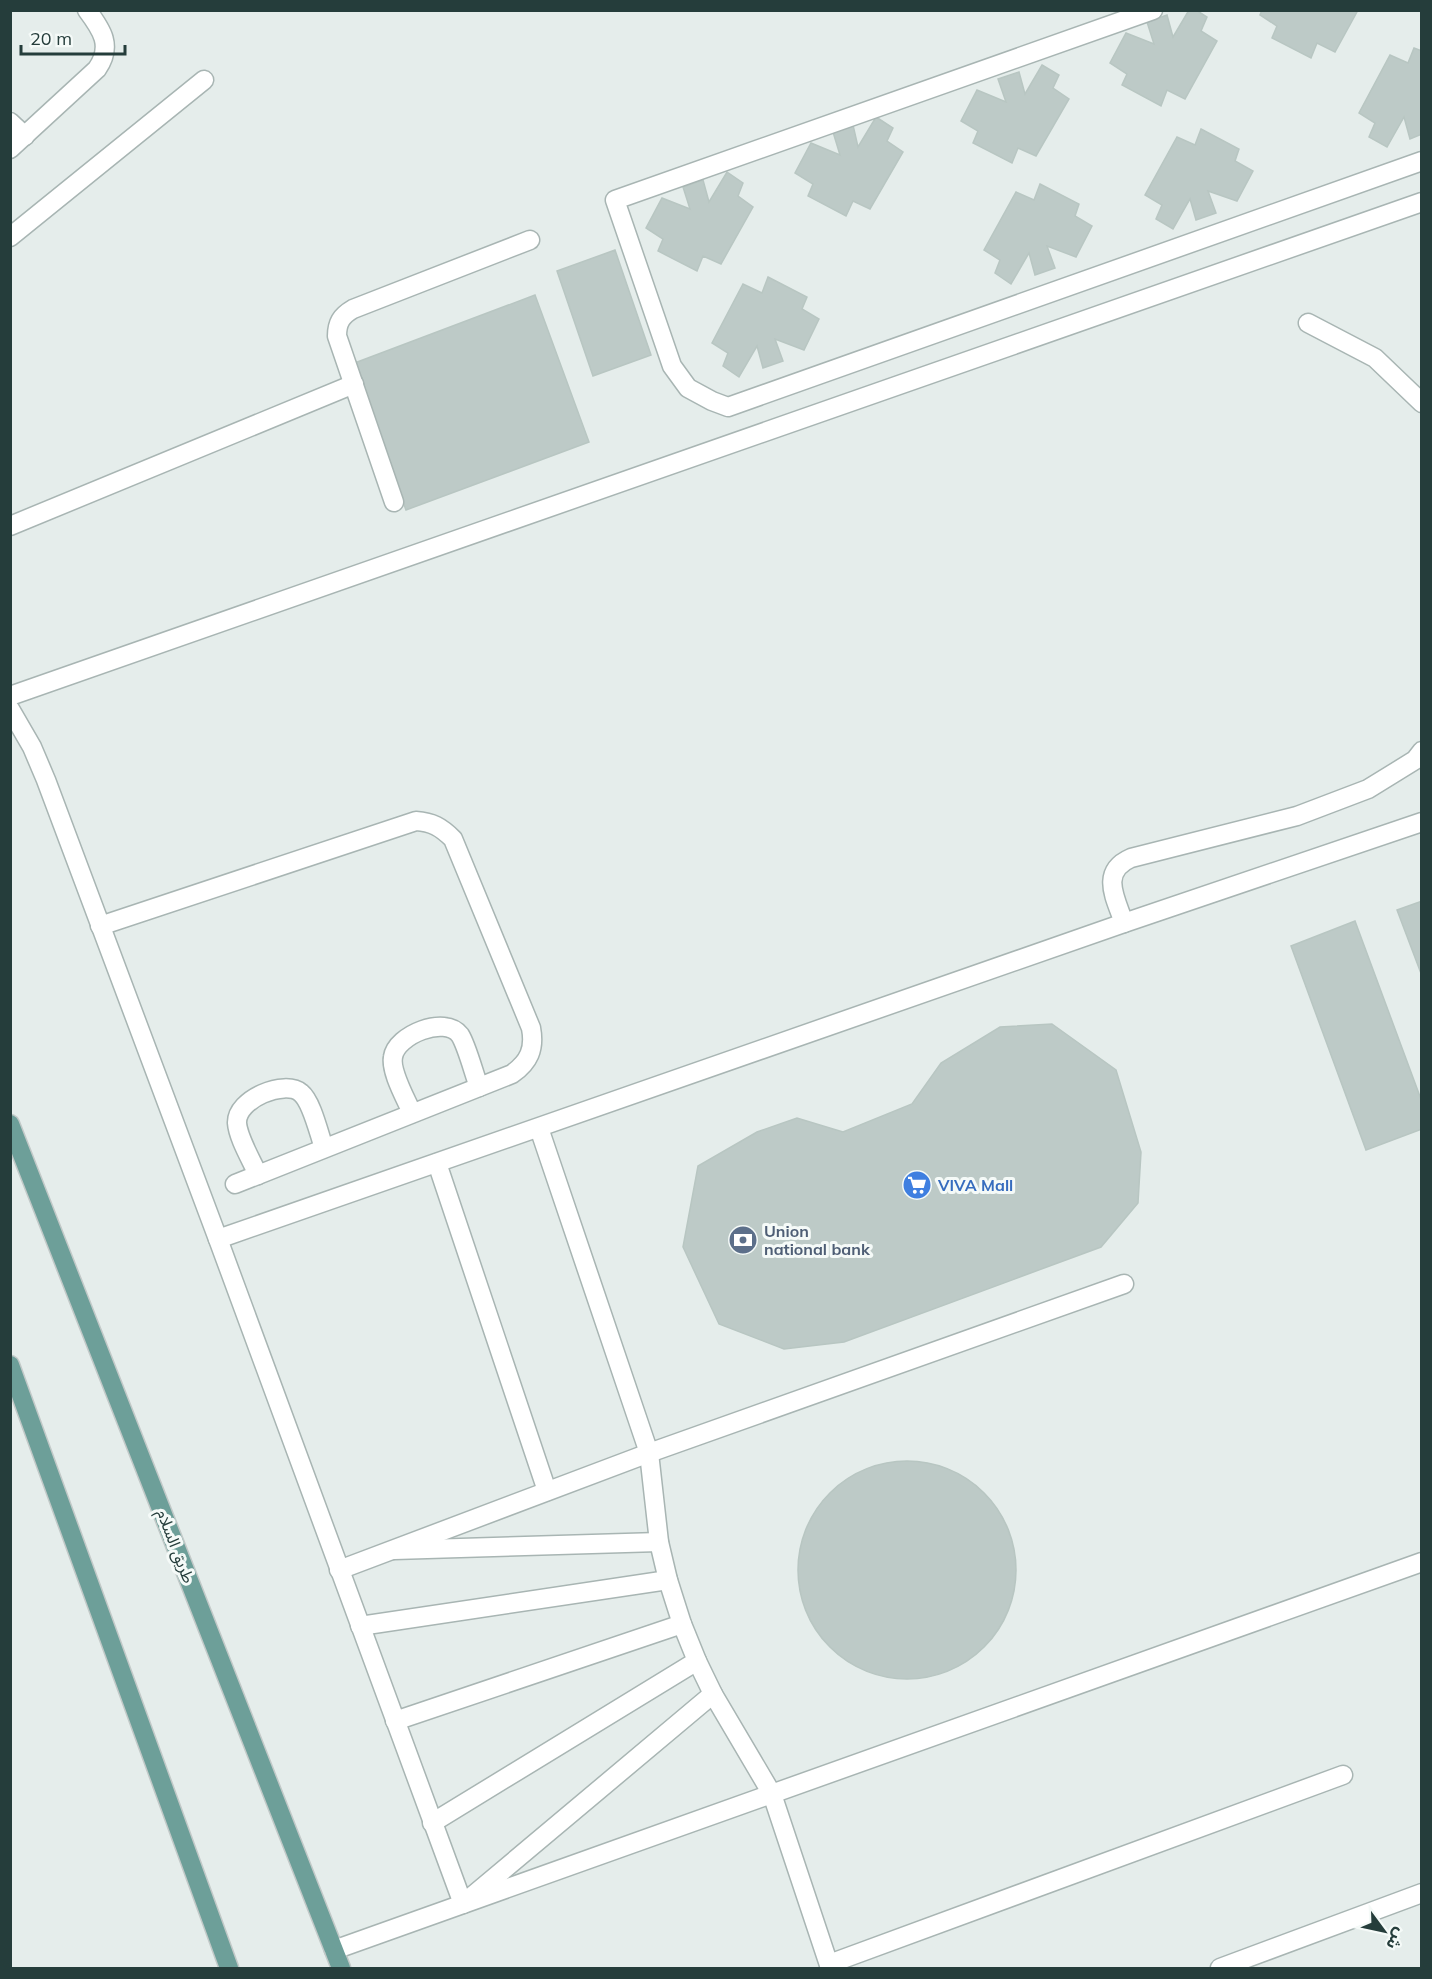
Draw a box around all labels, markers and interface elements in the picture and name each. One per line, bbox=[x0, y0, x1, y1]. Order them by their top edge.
scale bar bbox=[21, 18, 124, 56]
text: 20 m bbox=[30, 27, 72, 50]
supermarket icon: VIVA Mall bbox=[901, 1169, 933, 1201]
place label: VIVA Mall bbox=[937, 1175, 1013, 1195]
place label: Union national bank bbox=[764, 1221, 871, 1259]
bank icon: Union national bank bbox=[727, 1224, 759, 1256]
street label: طريق السلام bbox=[150, 1506, 199, 1587]
north arrow bbox=[1354, 1901, 1414, 1961]
text: ش bbox=[1382, 1925, 1411, 1954]

